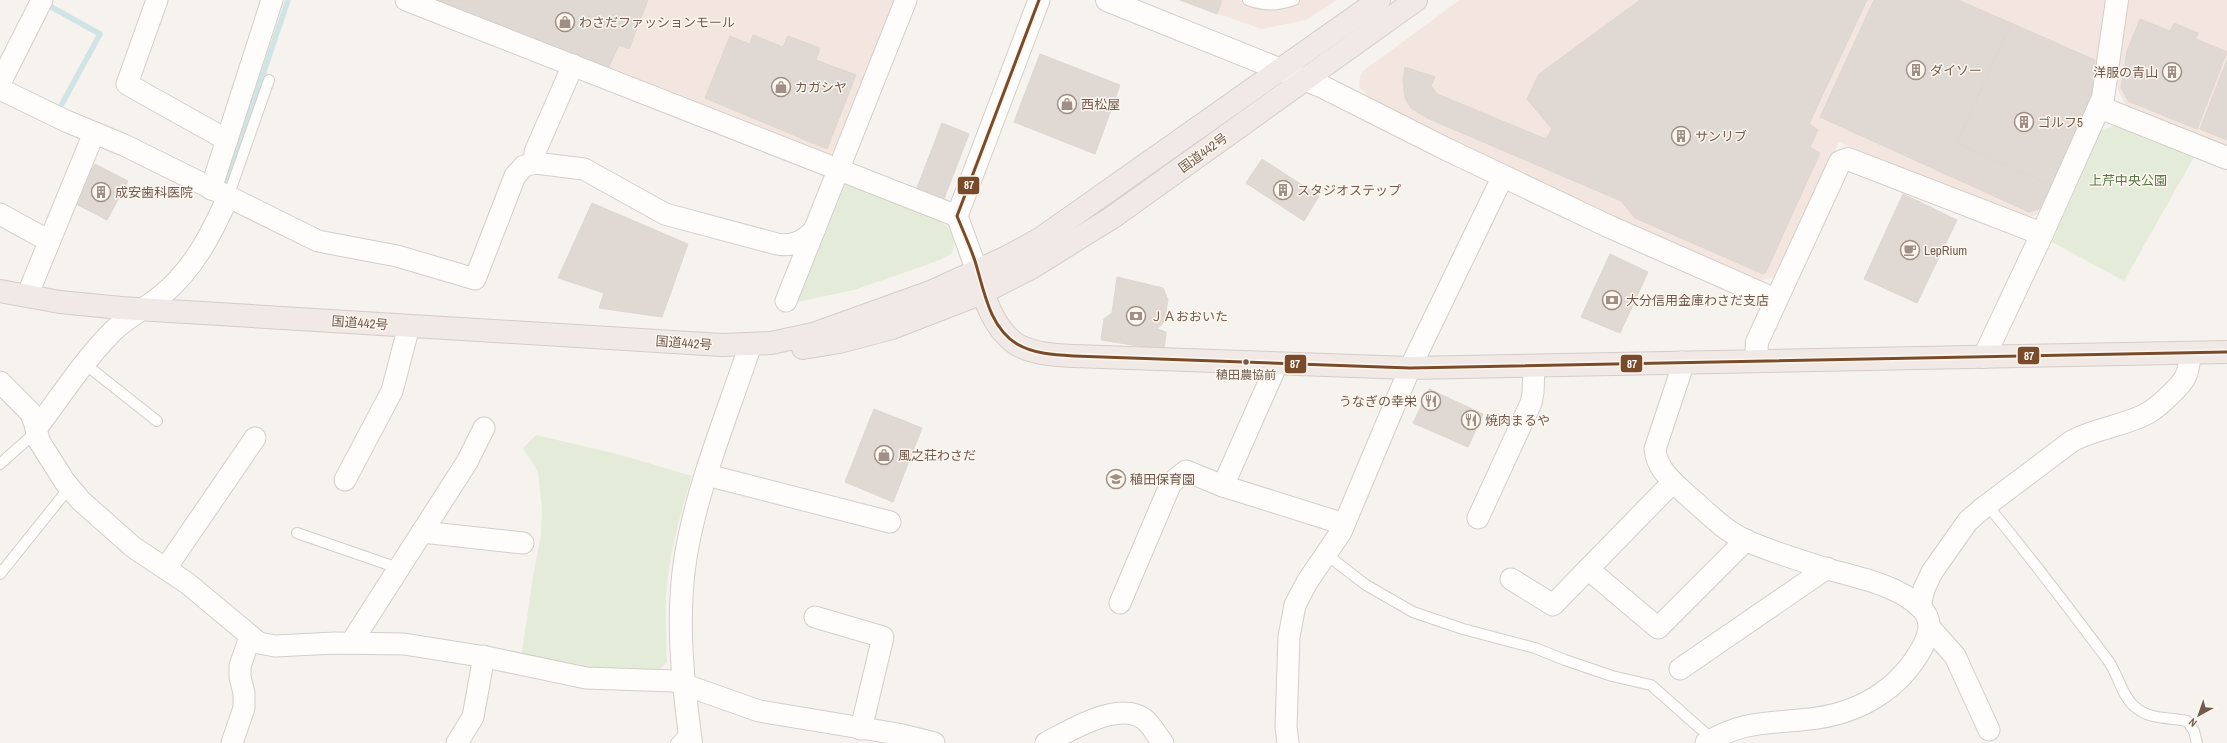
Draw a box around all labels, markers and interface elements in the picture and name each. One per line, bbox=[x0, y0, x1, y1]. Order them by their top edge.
shop icon: わさだファッションモール bbox=[554, 11, 576, 33]
place label: わさだファッションモール bbox=[579, 14, 735, 31]
building icon: ダイソー bbox=[1905, 59, 1927, 81]
building icon: 洋服の青山 bbox=[2161, 61, 2183, 83]
place label: ダイソー bbox=[1930, 62, 1982, 79]
place label: 洋服の青山 bbox=[2093, 64, 2158, 81]
shop icon: カガシヤ bbox=[770, 76, 792, 98]
place label: カガシヤ bbox=[795, 79, 847, 96]
shop icon: 西松屋 bbox=[1056, 93, 1078, 115]
place label: 西松屋 bbox=[1081, 96, 1120, 113]
building icon: ゴルフ5 bbox=[2013, 111, 2035, 133]
place label: ゴルフ5 bbox=[2038, 114, 2083, 131]
building icon: サンリブ bbox=[1670, 125, 1692, 147]
place label: サンリブ bbox=[1695, 128, 1747, 145]
street label: 国道442号 bbox=[1175, 129, 1231, 177]
park label: 上芹中央公園 bbox=[2089, 172, 2167, 189]
line badge: 87 bbox=[957, 176, 980, 195]
text: 87 bbox=[964, 178, 974, 192]
building icon: スタジオステップ bbox=[1272, 179, 1294, 201]
building icon: 成安歯科医院 bbox=[90, 181, 112, 203]
place label: スタジオステップ bbox=[1297, 182, 1401, 199]
place label: 成安歯科医院 bbox=[115, 184, 193, 201]
cafe icon: LepRium bbox=[1899, 239, 1921, 261]
place label: LepRium bbox=[1924, 242, 1967, 259]
bank icon: 大分信用金庫わさだ支店 bbox=[1601, 289, 1623, 311]
place label: 大分信用金庫わさだ支店 bbox=[1626, 292, 1769, 309]
bank icon: ＪＡおおいた bbox=[1125, 305, 1147, 327]
place label: ＪＡおおいた bbox=[1150, 308, 1228, 325]
street label: 国道442号 bbox=[331, 313, 389, 333]
street label: 国道442号 bbox=[655, 333, 713, 353]
line badge: 87 bbox=[2017, 346, 2040, 365]
text: 87 bbox=[2024, 349, 2034, 363]
line badge: 87 bbox=[1284, 354, 1307, 374]
line badge: 87 bbox=[1620, 354, 1643, 373]
marker: 稙田農協前 bbox=[1241, 357, 1251, 367]
text: 87 bbox=[1290, 357, 1300, 371]
text: 87 bbox=[1627, 357, 1637, 371]
place label: 稙田農協前 bbox=[1216, 367, 1276, 383]
restaurant icon: うなぎの幸栄 bbox=[1420, 390, 1442, 412]
place label: うなぎの幸栄 bbox=[1339, 393, 1417, 410]
restaurant icon: 焼肉まるや bbox=[1460, 409, 1482, 431]
place label: 焼肉まるや bbox=[1485, 412, 1550, 429]
shop icon: 風之荘わさだ bbox=[873, 444, 895, 466]
place label: 風之荘わさだ bbox=[898, 447, 976, 464]
school or university icon: 稙田保育園 bbox=[1105, 468, 1127, 490]
place label: 稙田保育園 bbox=[1130, 471, 1195, 488]
north arrow bbox=[2179, 695, 2219, 735]
text: N bbox=[2186, 715, 2200, 730]

